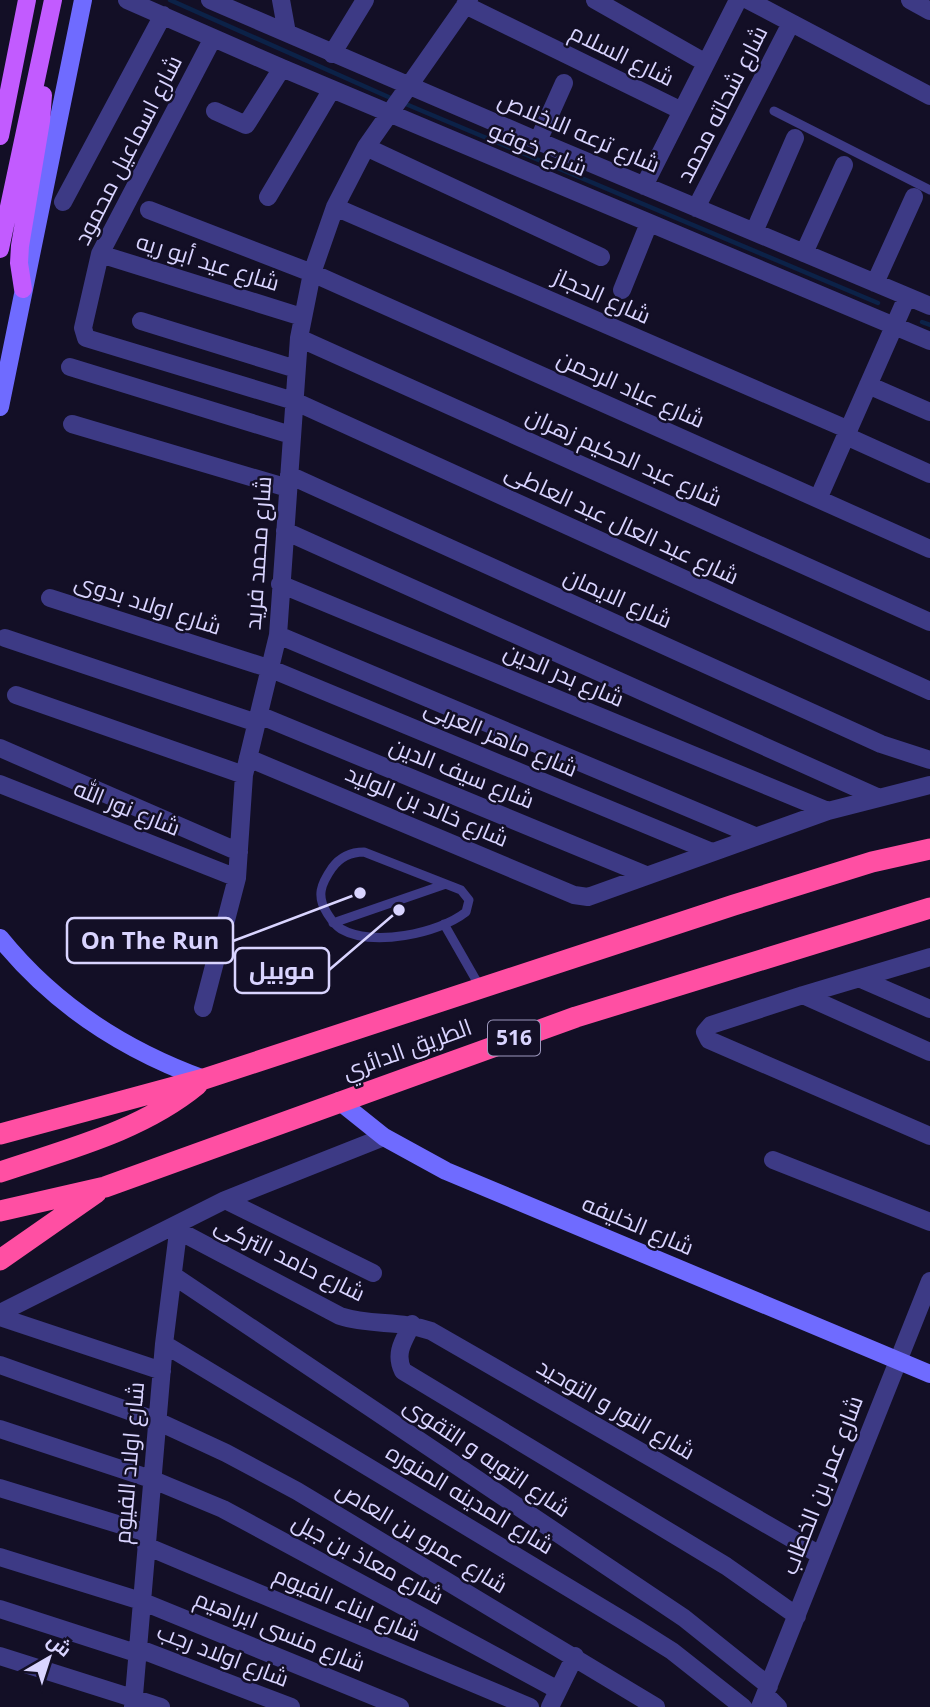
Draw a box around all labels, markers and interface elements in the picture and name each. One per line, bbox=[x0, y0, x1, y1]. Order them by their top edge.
street label: شارع السلام bbox=[564, 15, 680, 94]
street label: شارع شحاته محمد bbox=[668, 20, 775, 188]
street label: شارع اسماعيل محمود bbox=[65, 49, 190, 250]
street label: شارع ترعه الاخلاص bbox=[493, 83, 665, 181]
street label: شارع خوفو bbox=[484, 113, 592, 184]
street label: شارع عيد أبو ريه bbox=[133, 224, 284, 299]
street label: شارع الحجاز bbox=[546, 259, 656, 332]
street label: شارع عباد الرحمن bbox=[552, 341, 710, 436]
street label: شارع عبد الحكيم زهران bbox=[521, 398, 727, 515]
street label: شارع عبد العال عبد العاطى bbox=[500, 455, 744, 592]
street label: شارع محمد فريد bbox=[236, 475, 279, 631]
street label: شارع الايمان bbox=[559, 559, 678, 636]
street label: شارع اولاد بدوى bbox=[70, 564, 226, 643]
street label: شارع بدر الدين bbox=[499, 634, 630, 715]
street label: شارع ماهر العربى bbox=[419, 690, 583, 785]
street label: شارع سيف الدين bbox=[385, 728, 540, 817]
street label: شارع خالد بن الوليد bbox=[341, 756, 514, 855]
street label: شارع نور الله bbox=[69, 771, 185, 844]
callout: On The Run bbox=[67, 918, 233, 963]
text: On The Run bbox=[81, 923, 219, 956]
callout: موبيل bbox=[235, 948, 329, 993]
text: موبيل bbox=[249, 953, 315, 986]
street label: الطريق الدائري bbox=[337, 1010, 477, 1089]
road number: 516 bbox=[488, 1020, 540, 1056]
street label: شارع الخليفه bbox=[577, 1186, 699, 1263]
street label: شارع حامد التركى bbox=[209, 1208, 371, 1309]
street label: شارع النور و التوحيد bbox=[531, 1350, 702, 1467]
street label: شارع اولاد الفيوم bbox=[105, 1380, 152, 1545]
street label: شارع التوبه و التقوى bbox=[397, 1388, 577, 1525]
street label: شارع عمر بن الخطاب bbox=[772, 1391, 871, 1579]
street label: شارع المدينه المنوره bbox=[380, 1435, 560, 1562]
street label: شارع عمرو بن العاص bbox=[330, 1472, 514, 1601]
street label: شارع معاذ بن جبل bbox=[287, 1505, 450, 1612]
street label: شارع ابناء الفيوم bbox=[269, 1558, 426, 1649]
street label: شارع منسى ابراهيم bbox=[190, 1581, 371, 1680]
street label: شارع اولاد رجب bbox=[152, 1614, 294, 1695]
north arrow bbox=[14, 1623, 84, 1693]
text: ش bbox=[42, 1627, 77, 1663]

